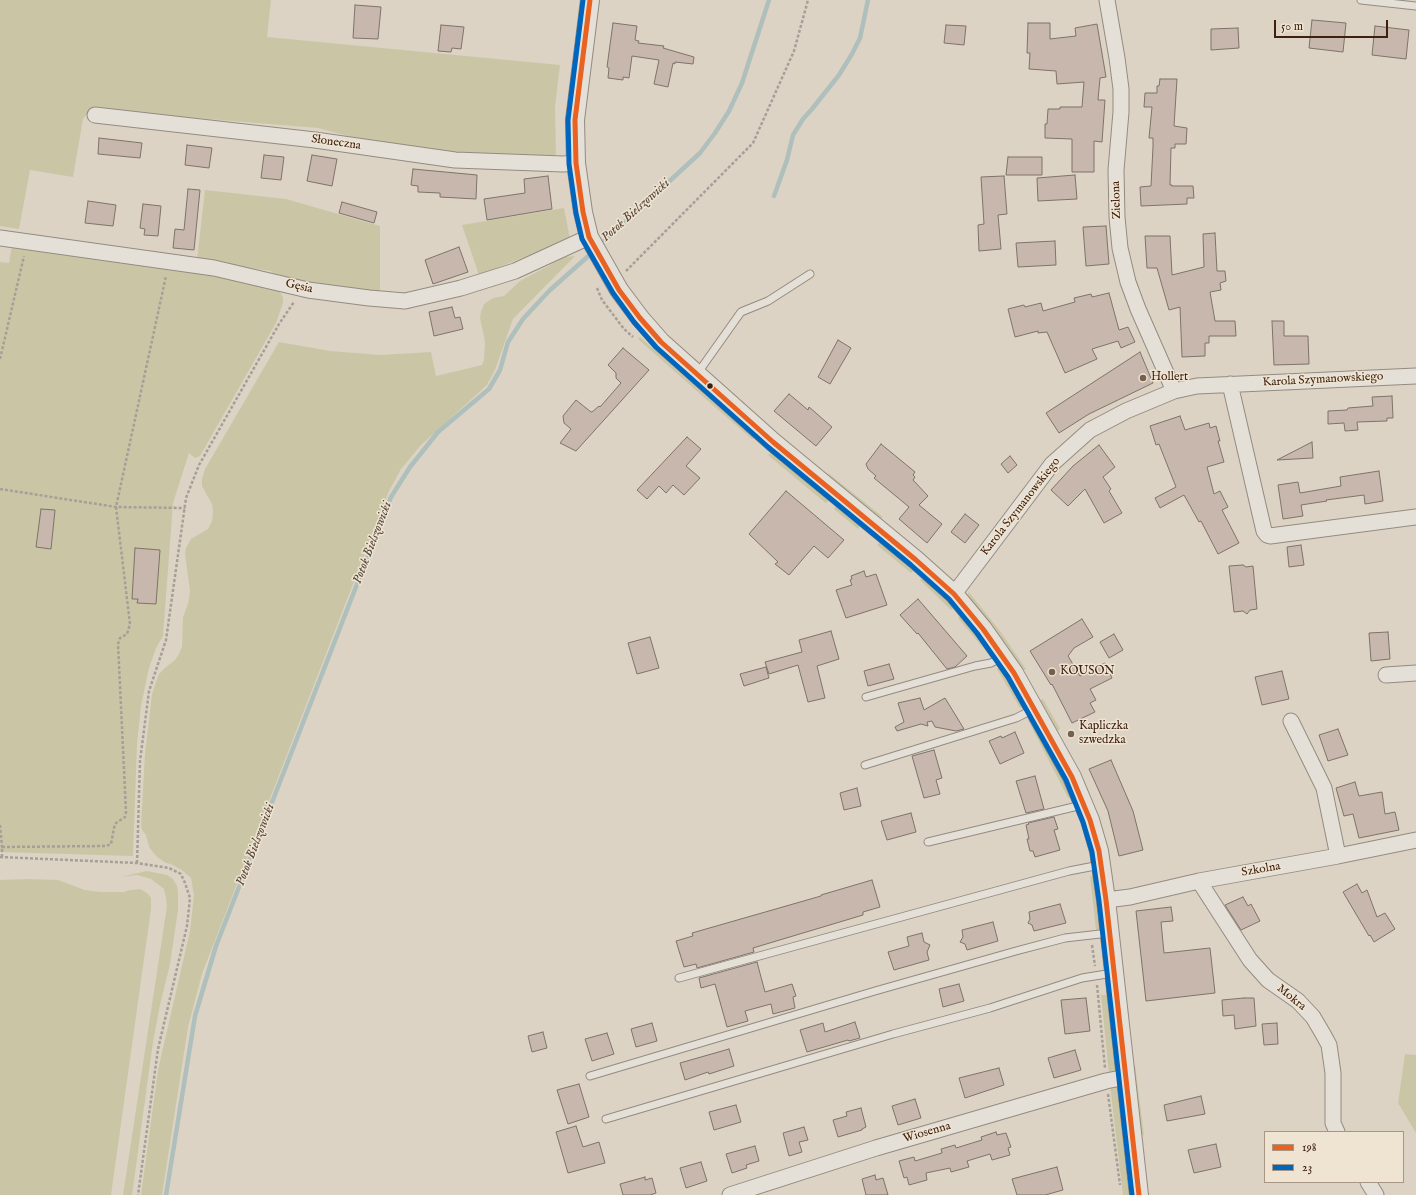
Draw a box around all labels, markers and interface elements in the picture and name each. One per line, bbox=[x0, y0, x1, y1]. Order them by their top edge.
scale bar bbox=[1276, 12, 1390, 38]
text: 50 m bbox=[1281, 19, 1303, 34]
street label: Słoneczna bbox=[310, 132, 362, 154]
water label: Potok Bielszowicki bbox=[599, 176, 673, 246]
street label: Zielona bbox=[1109, 181, 1125, 219]
street label: Gęsia bbox=[284, 277, 314, 297]
street label: Karola Szymanowskiego bbox=[1262, 370, 1384, 390]
place label: Hollert bbox=[1151, 371, 1188, 385]
marker: Hollert bbox=[1138, 373, 1148, 383]
unlabelled marker bbox=[705, 381, 715, 391]
street label: Karola Szymanowskiego bbox=[978, 455, 1064, 559]
water label: Potok Bielszowicki bbox=[350, 500, 396, 586]
place label: KOUSON bbox=[1060, 665, 1115, 679]
marker: KOUSON bbox=[1047, 667, 1057, 677]
place label: Kapliczka szwedzka bbox=[1079, 720, 1128, 748]
marker: Kapliczka szwedzka bbox=[1066, 729, 1076, 739]
water label: Potok Bielszowicki bbox=[233, 802, 279, 888]
street label: Szkolna bbox=[1240, 859, 1282, 881]
street label: Mokra bbox=[1273, 982, 1309, 1014]
street label: Wiosenna bbox=[902, 1119, 952, 1147]
legend bbox=[1264, 1131, 1404, 1183]
text: 198 bbox=[1302, 1140, 1316, 1155]
text: 23 bbox=[1302, 1160, 1312, 1175]

